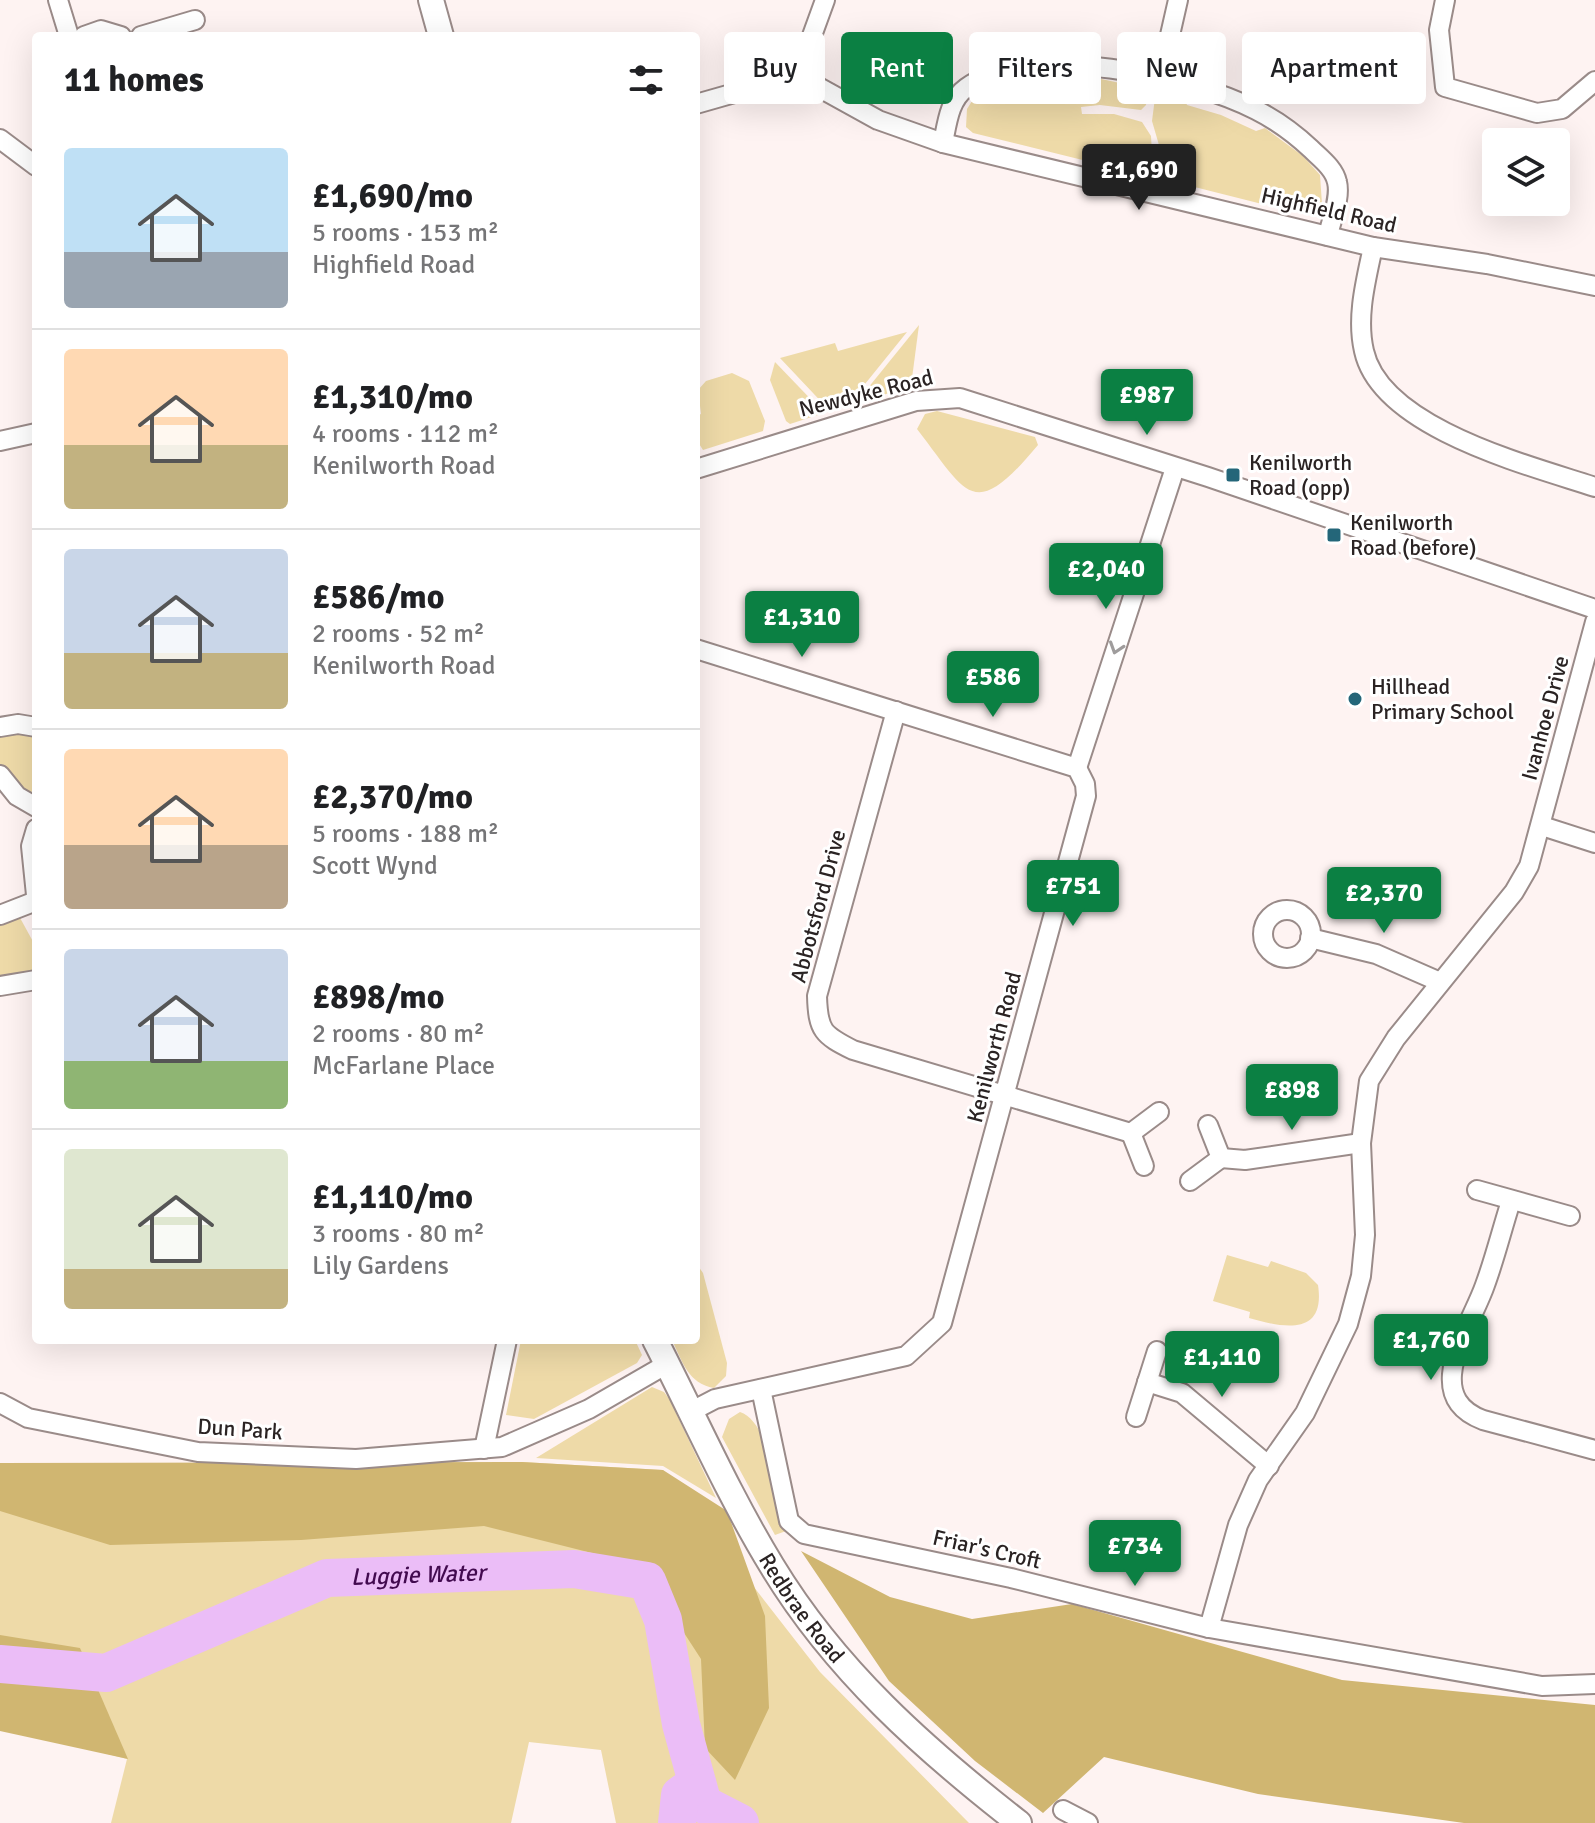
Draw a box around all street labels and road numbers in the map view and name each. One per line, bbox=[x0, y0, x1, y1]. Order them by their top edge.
street label: Highfield Road bbox=[1259, 181, 1399, 239]
street label: Newdyke Road bbox=[796, 363, 936, 423]
street label: Ivanhoe Drive bbox=[1515, 653, 1575, 783]
street label: Abbotsford Drive bbox=[785, 826, 851, 986]
street label: Kenilworth Road bbox=[961, 969, 1027, 1125]
street label: Dun Park bbox=[196, 1413, 284, 1445]
street label: Friar's Croft bbox=[930, 1523, 1044, 1575]
street label: Redbrae Road bbox=[754, 1548, 851, 1668]

